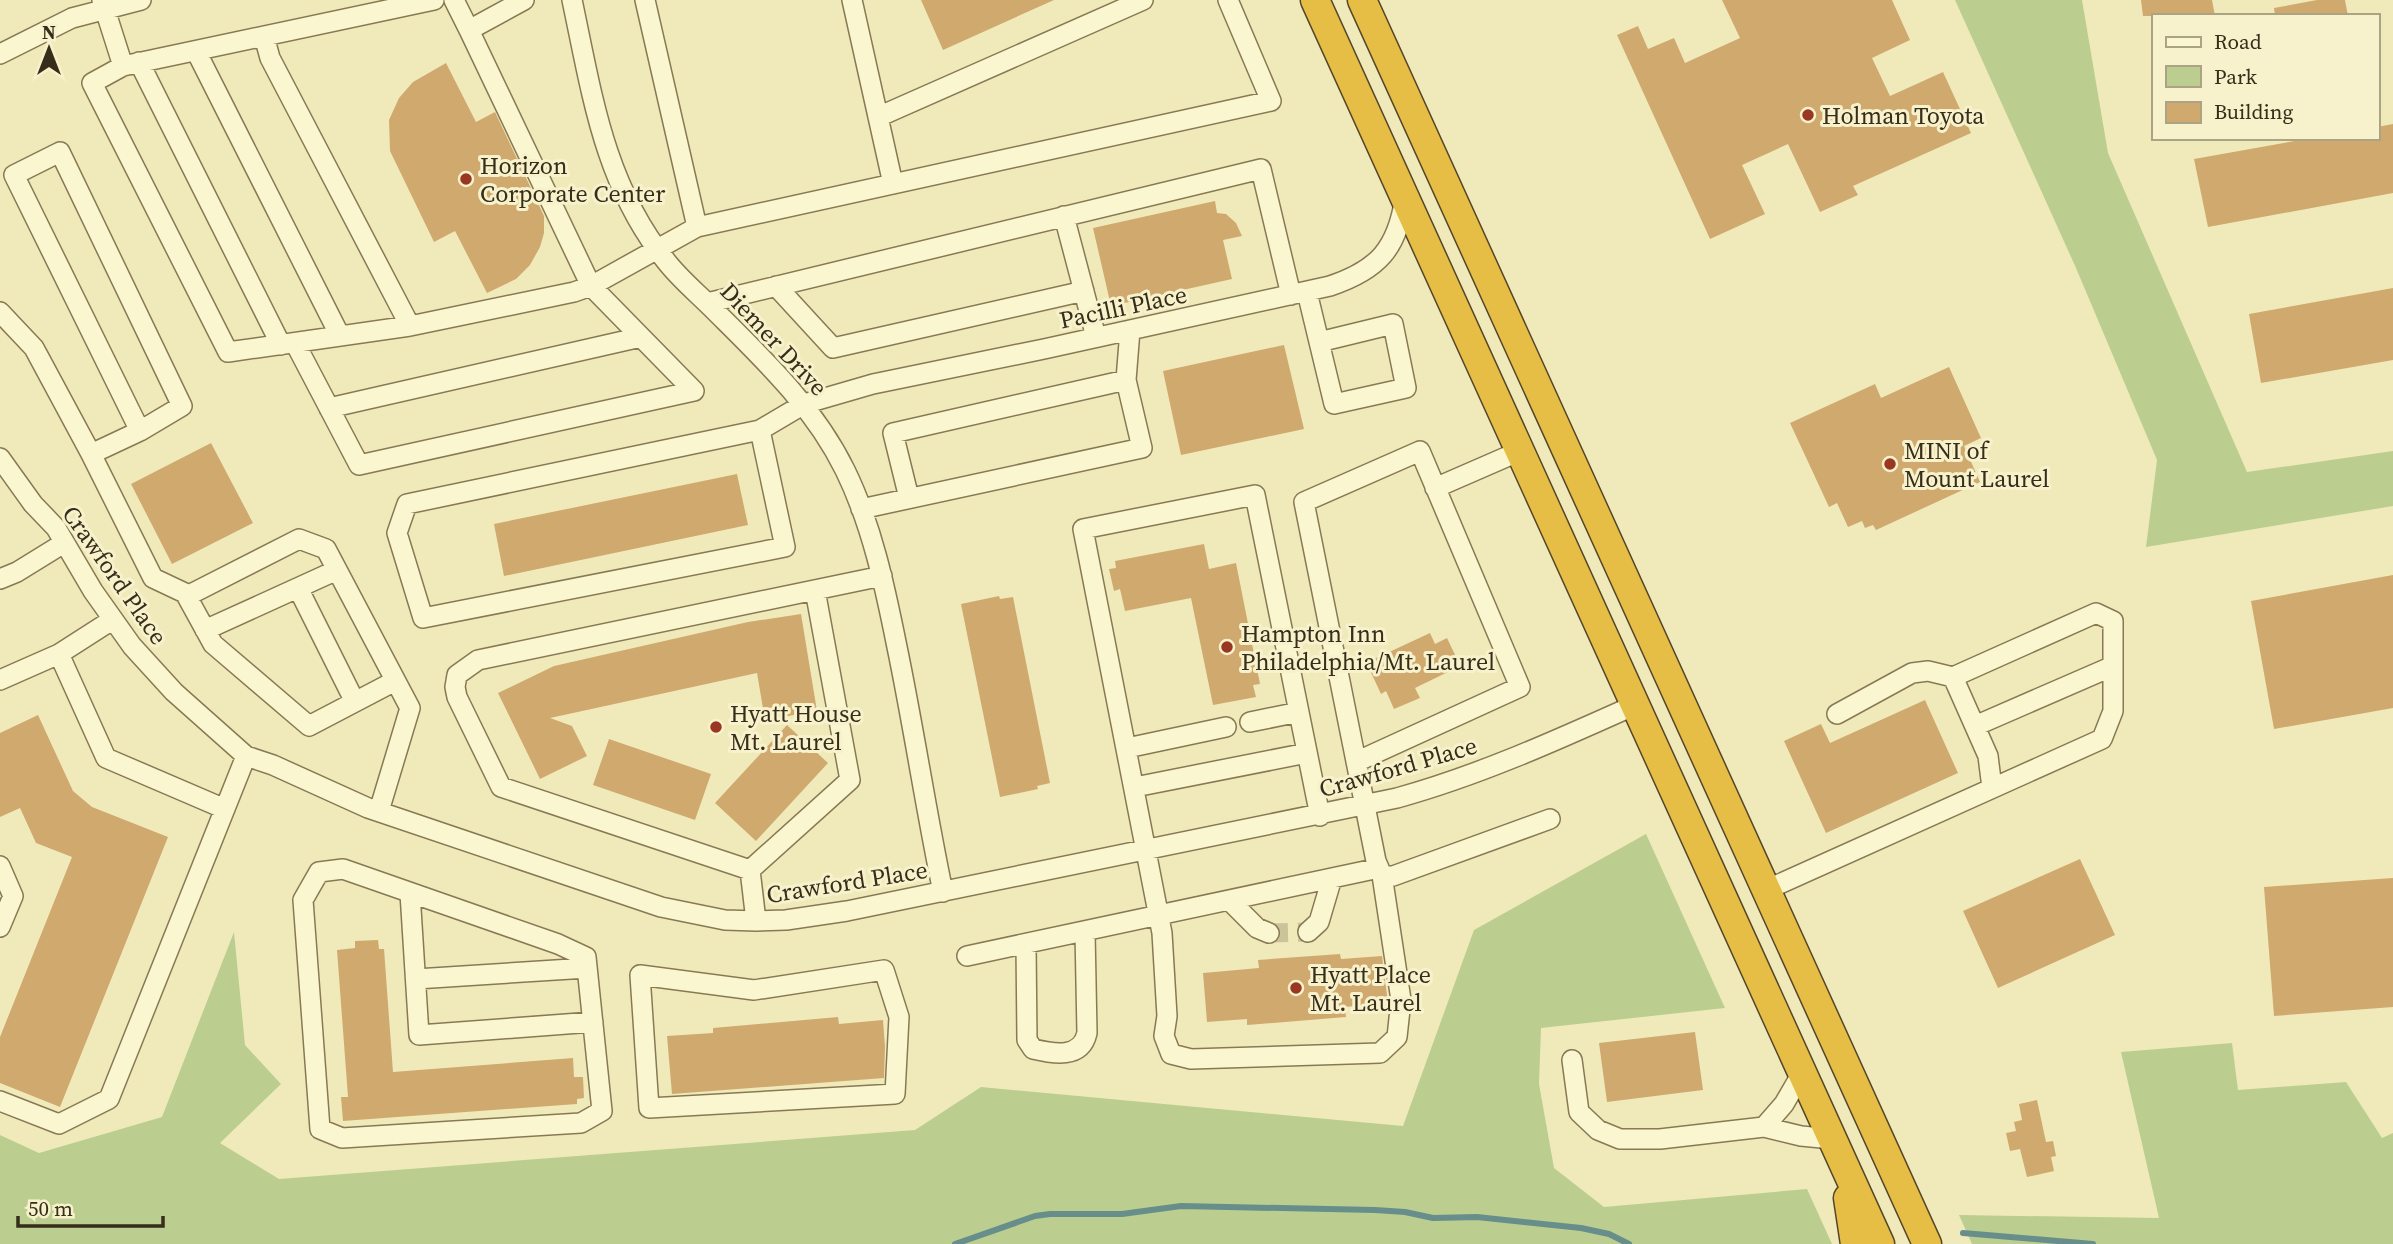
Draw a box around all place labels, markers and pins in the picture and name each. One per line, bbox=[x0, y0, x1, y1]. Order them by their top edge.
place label: Holman Toyota bbox=[1822, 99, 1985, 132]
marker: Holman Toyota bbox=[1800, 107, 1816, 123]
place label: Horizon Corporate Center bbox=[480, 149, 665, 210]
marker: Horizon Corporate Center bbox=[458, 171, 474, 187]
place label: MINI of Mount Laurel bbox=[1904, 434, 2050, 495]
marker: MINI of Mount Laurel bbox=[1882, 456, 1898, 472]
place label: Hampton Inn Philadelphia/Mt. Laurel bbox=[1241, 617, 1495, 678]
marker: Hampton Inn Philadelphia/Mt. Laurel bbox=[1219, 639, 1235, 655]
place label: Hyatt House Mt. Laurel bbox=[730, 697, 862, 758]
marker: Hyatt House Mt. Laurel bbox=[708, 719, 724, 735]
place label: Hyatt Place Mt. Laurel bbox=[1310, 958, 1431, 1019]
marker: Hyatt Place Mt. Laurel bbox=[1288, 980, 1304, 996]

